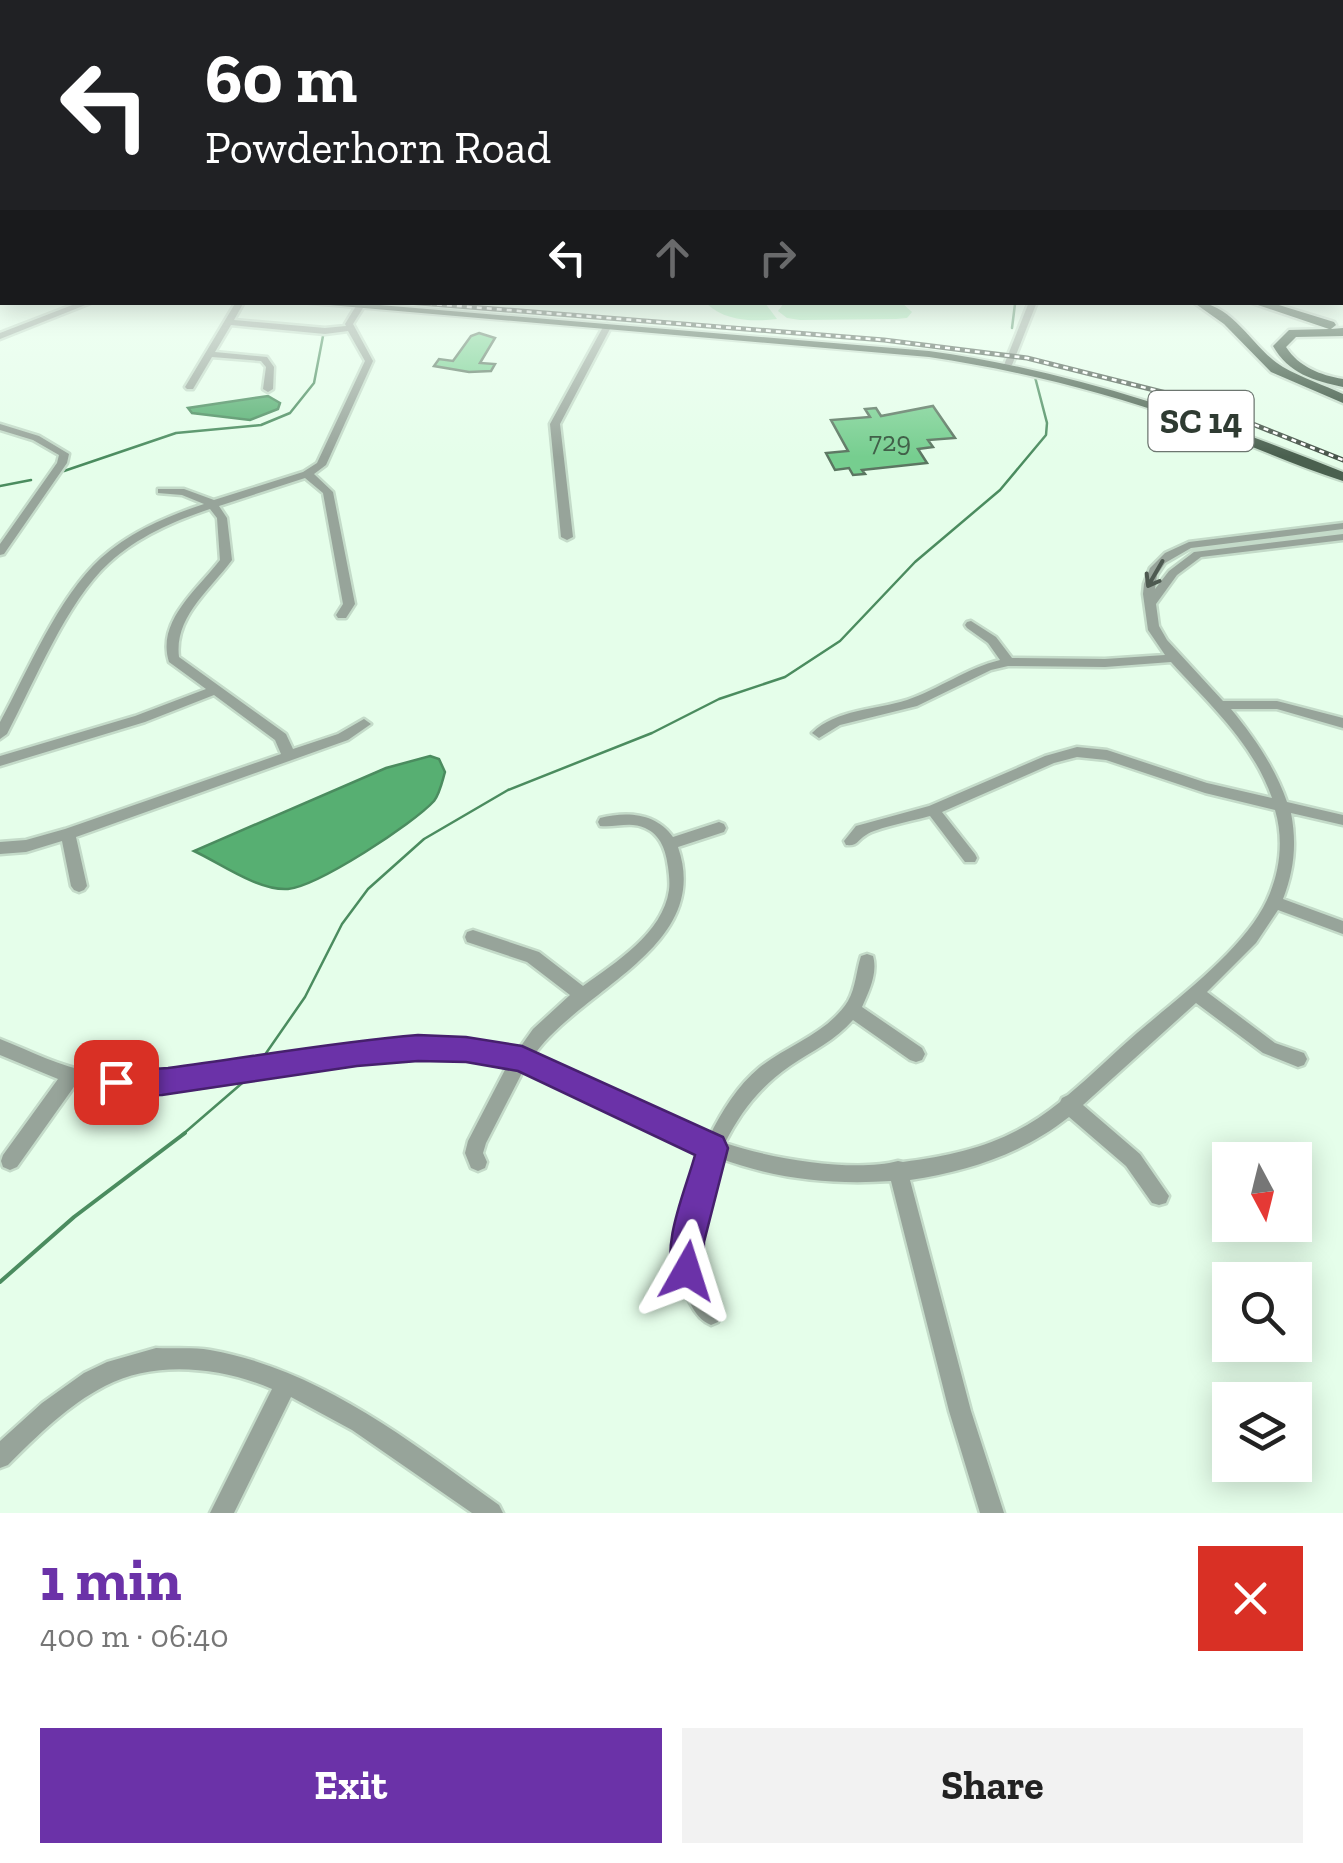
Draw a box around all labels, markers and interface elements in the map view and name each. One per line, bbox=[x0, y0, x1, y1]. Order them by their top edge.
text: 60 m bbox=[205, 36, 357, 120]
icon: left bbox=[40, 40, 170, 170]
text: Powderhorn Road bbox=[205, 121, 551, 175]
icon: left bbox=[540, 230, 595, 285]
icon: ahead bbox=[645, 230, 700, 285]
icon: right bbox=[750, 230, 805, 285]
road number: SC 14 bbox=[1148, 391, 1254, 451]
house number: 729 bbox=[869, 425, 911, 458]
one-way arrow bbox=[1144, 559, 1164, 588]
pin bbox=[74, 1040, 159, 1125]
icon: arrive bbox=[89, 1055, 144, 1110]
north arrow bbox=[1212, 1142, 1312, 1242]
map controls bbox=[1212, 1142, 1312, 1482]
position arrow bbox=[635, 1219, 739, 1323]
button: search bbox=[1212, 1262, 1312, 1362]
button: layers bbox=[1212, 1382, 1312, 1482]
text: 1 min bbox=[40, 1543, 182, 1615]
button: close bbox=[1198, 1546, 1303, 1651]
text: 400 m · 06:40 bbox=[40, 1617, 229, 1655]
button: Exit bbox=[40, 1728, 662, 1843]
button: Share bbox=[682, 1728, 1303, 1843]

